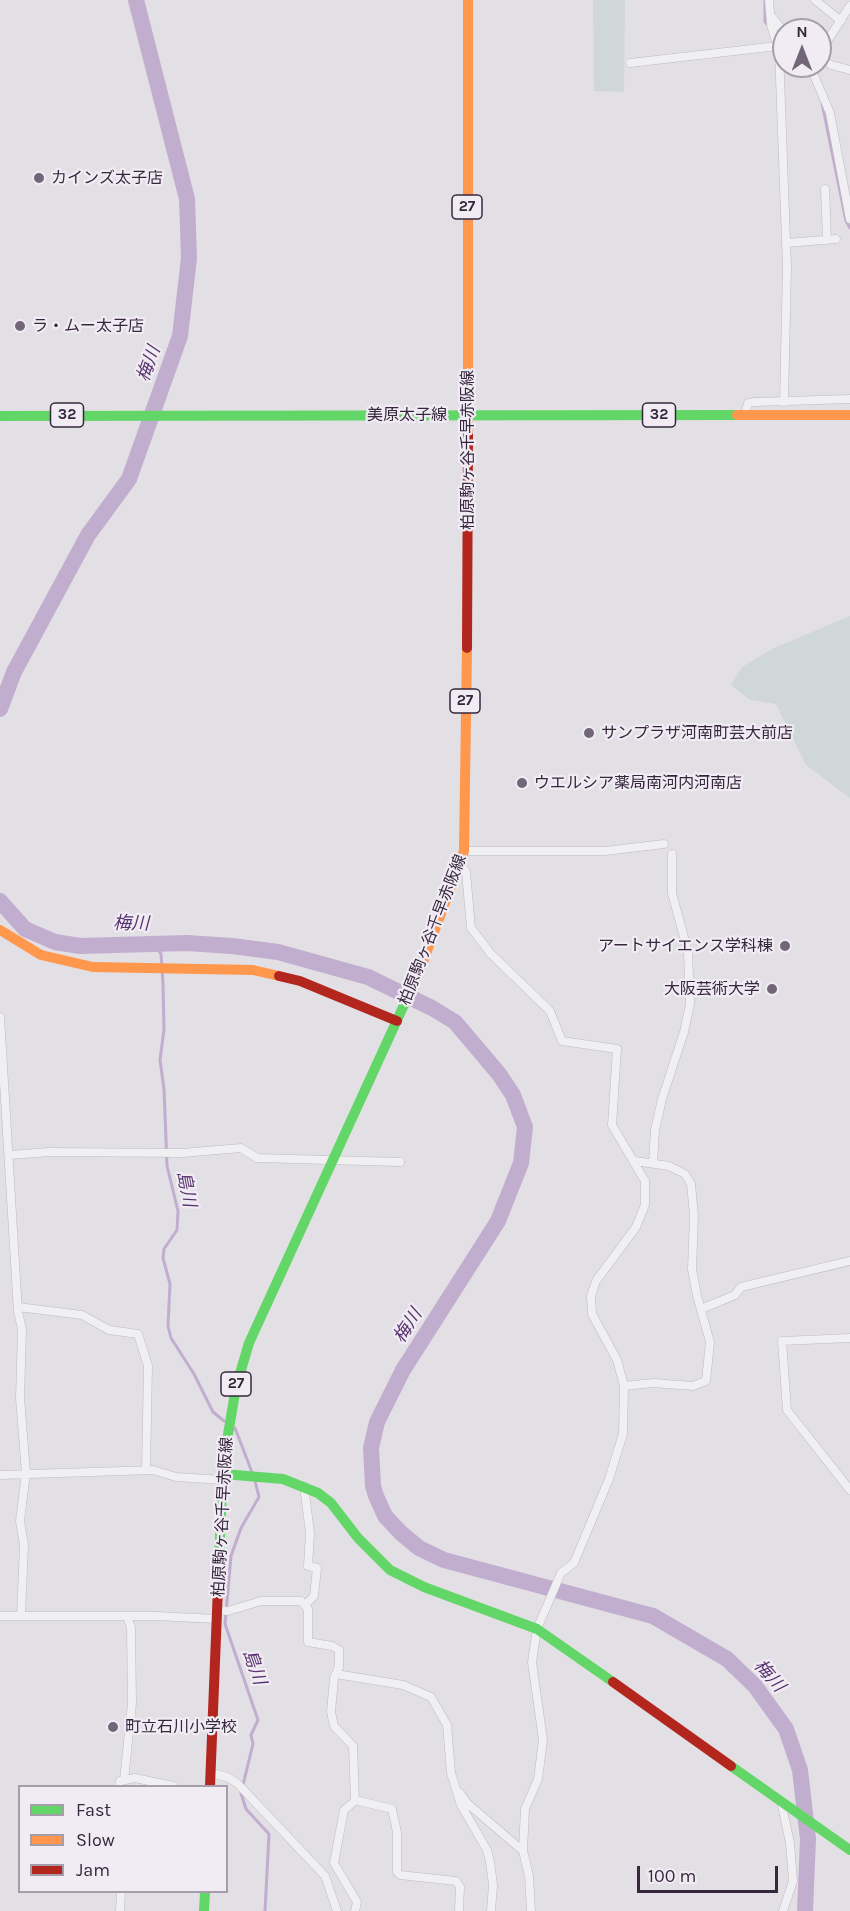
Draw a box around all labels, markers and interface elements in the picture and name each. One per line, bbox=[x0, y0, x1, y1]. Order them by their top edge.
north arrow bbox=[772, 18, 832, 78]
text: N bbox=[796, 22, 808, 41]
place label: カインズ太子店 bbox=[51, 168, 163, 188]
marker: カインズ太子店 bbox=[32, 171, 46, 185]
road number: 27 bbox=[452, 195, 482, 219]
place label: ラ・ムー太子店 bbox=[32, 316, 144, 336]
marker: ラ・ムー太子店 bbox=[13, 319, 27, 333]
water label: 梅川 bbox=[133, 343, 165, 385]
street label: 柏原駒ヶ谷千早赤阪線 bbox=[458, 370, 478, 530]
road number: 32 bbox=[50, 403, 84, 427]
road number: 32 bbox=[642, 403, 676, 427]
street label: 美原太子線 bbox=[367, 405, 447, 425]
road number: 27 bbox=[450, 689, 480, 713]
place label: サンプラザ河南町芸大前店 bbox=[601, 723, 793, 743]
marker: サンプラザ河南町芸大前店 bbox=[582, 726, 596, 740]
place label: ウエルシア薬局南河内河南店 bbox=[534, 773, 742, 793]
marker: ウエルシア薬局南河内河南店 bbox=[515, 776, 529, 790]
street label: 柏原駒ヶ谷千早赤阪線 bbox=[395, 852, 471, 1008]
water label: 梅川 bbox=[113, 913, 149, 935]
place label: アートサイエンス学科棟 bbox=[598, 936, 773, 956]
marker: アートサイエンス学科棟 bbox=[778, 939, 792, 953]
place label: 大阪芸術大学 bbox=[664, 979, 760, 999]
marker: 大阪芸術大学 bbox=[765, 982, 779, 996]
water label: 島川 bbox=[172, 1169, 200, 1209]
water label: 梅川 bbox=[389, 1305, 427, 1347]
road number: 27 bbox=[221, 1372, 251, 1396]
street label: 柏原駒ヶ谷千早赤阪線 bbox=[209, 1437, 237, 1597]
water label: 島川 bbox=[238, 1646, 270, 1688]
water label: 梅川 bbox=[749, 1655, 789, 1697]
place label: 町立石川小学校 bbox=[125, 1717, 237, 1737]
marker: 町立石川小学校 bbox=[106, 1720, 120, 1734]
legend bbox=[18, 1785, 228, 1893]
text: Fast bbox=[76, 1799, 111, 1821]
text: Slow bbox=[76, 1829, 115, 1851]
scale bar bbox=[640, 1854, 781, 1892]
text: Jam bbox=[76, 1859, 110, 1881]
text: 100 m bbox=[648, 1865, 696, 1887]

